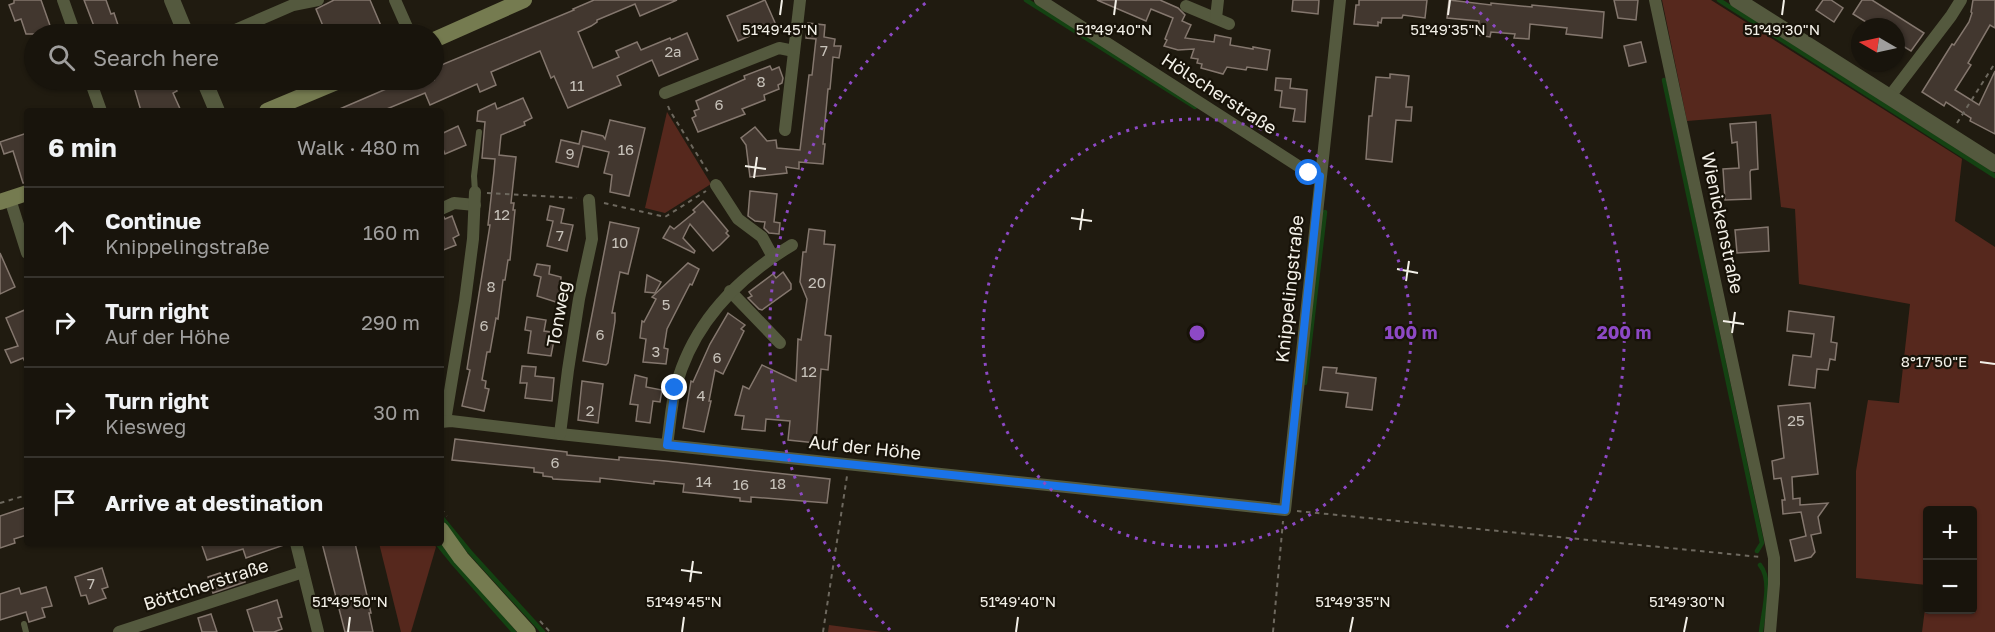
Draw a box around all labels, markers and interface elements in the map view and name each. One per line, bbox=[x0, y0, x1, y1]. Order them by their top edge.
north arrow bbox=[1851, 18, 1905, 72]
text: 51°49'45"N bbox=[742, 20, 818, 38]
text: 51°49'40"N bbox=[1076, 20, 1152, 38]
text: 51°49'35"N bbox=[1410, 20, 1486, 38]
text: 51°49'30"N bbox=[1744, 20, 1820, 38]
search box bbox=[24, 24, 444, 90]
icon: search bbox=[45, 41, 78, 74]
house number: 7 bbox=[820, 41, 828, 59]
house number: 2a bbox=[664, 42, 682, 60]
text: Search here bbox=[93, 44, 219, 71]
street label: Hölscherstraße bbox=[1158, 48, 1281, 139]
house number: 8 bbox=[756, 72, 766, 90]
house number: 11 bbox=[570, 76, 584, 94]
house number: 6 bbox=[714, 95, 724, 113]
text: 6 min bbox=[48, 132, 117, 163]
text: Walk · 480 m bbox=[297, 135, 420, 159]
house number: 16 bbox=[618, 140, 634, 158]
house number: 9 bbox=[565, 144, 575, 162]
street label: Wienickenstraße bbox=[1697, 150, 1749, 296]
route start bbox=[1295, 159, 1321, 185]
house number: 12 bbox=[494, 205, 510, 223]
text: Continue bbox=[105, 207, 201, 234]
street label: Knippelingstraße bbox=[1270, 214, 1308, 364]
icon: ahead bbox=[48, 216, 81, 249]
text: 160 m bbox=[363, 220, 420, 244]
house number: 7 bbox=[556, 226, 564, 244]
house number: 10 bbox=[612, 233, 628, 251]
text: Knippelingstraße bbox=[105, 234, 270, 258]
house number: 20 bbox=[808, 273, 826, 291]
house number: 8 bbox=[486, 277, 496, 295]
street label: Tonweg bbox=[541, 279, 575, 349]
house number: 5 bbox=[662, 295, 670, 313]
text: Turn right bbox=[105, 297, 209, 324]
icon: right bbox=[48, 306, 81, 339]
text: 290 m bbox=[361, 310, 420, 334]
house number: 6 bbox=[479, 316, 489, 334]
text: 100 m bbox=[1385, 321, 1437, 343]
text: 200 m bbox=[1597, 321, 1651, 343]
centre of rings bbox=[1187, 323, 1207, 343]
text: Auf der Höhe bbox=[105, 324, 230, 348]
house number: 6 bbox=[595, 325, 605, 343]
house number: 3 bbox=[652, 342, 660, 360]
house number: 6 bbox=[712, 348, 722, 366]
text: 8°17'50"E bbox=[1901, 352, 1967, 370]
house number: 12 bbox=[801, 362, 817, 380]
route end bbox=[661, 374, 687, 400]
house number: 4 bbox=[696, 386, 706, 404]
text: Turn right bbox=[105, 387, 209, 414]
icon: right bbox=[48, 396, 81, 429]
text: 30 m bbox=[373, 400, 420, 424]
house number: 2 bbox=[586, 401, 594, 419]
house number: 25 bbox=[1787, 411, 1805, 429]
text: Kiesweg bbox=[105, 414, 186, 438]
street label: Auf der Höhe bbox=[808, 430, 922, 464]
house number: 6 bbox=[550, 453, 560, 471]
house number: 14 bbox=[696, 472, 712, 490]
house number: 18 bbox=[770, 474, 786, 492]
house number: 16 bbox=[733, 475, 749, 493]
icon: arrive bbox=[48, 486, 81, 519]
text: Arrive at destination bbox=[105, 489, 323, 516]
map controls bbox=[1923, 506, 1977, 614]
button: + bbox=[1923, 506, 1977, 560]
street label: Böttcherstraße bbox=[140, 553, 271, 615]
button: − bbox=[1923, 560, 1977, 614]
house number: 7 bbox=[87, 574, 95, 592]
text: 51°49'50"N bbox=[312, 592, 388, 610]
text: 51°49'45"N bbox=[646, 592, 722, 610]
text: 51°49'40"N bbox=[980, 592, 1056, 610]
text: 51°49'35"N bbox=[1315, 592, 1391, 610]
text: 51°49'30"N bbox=[1649, 592, 1725, 610]

